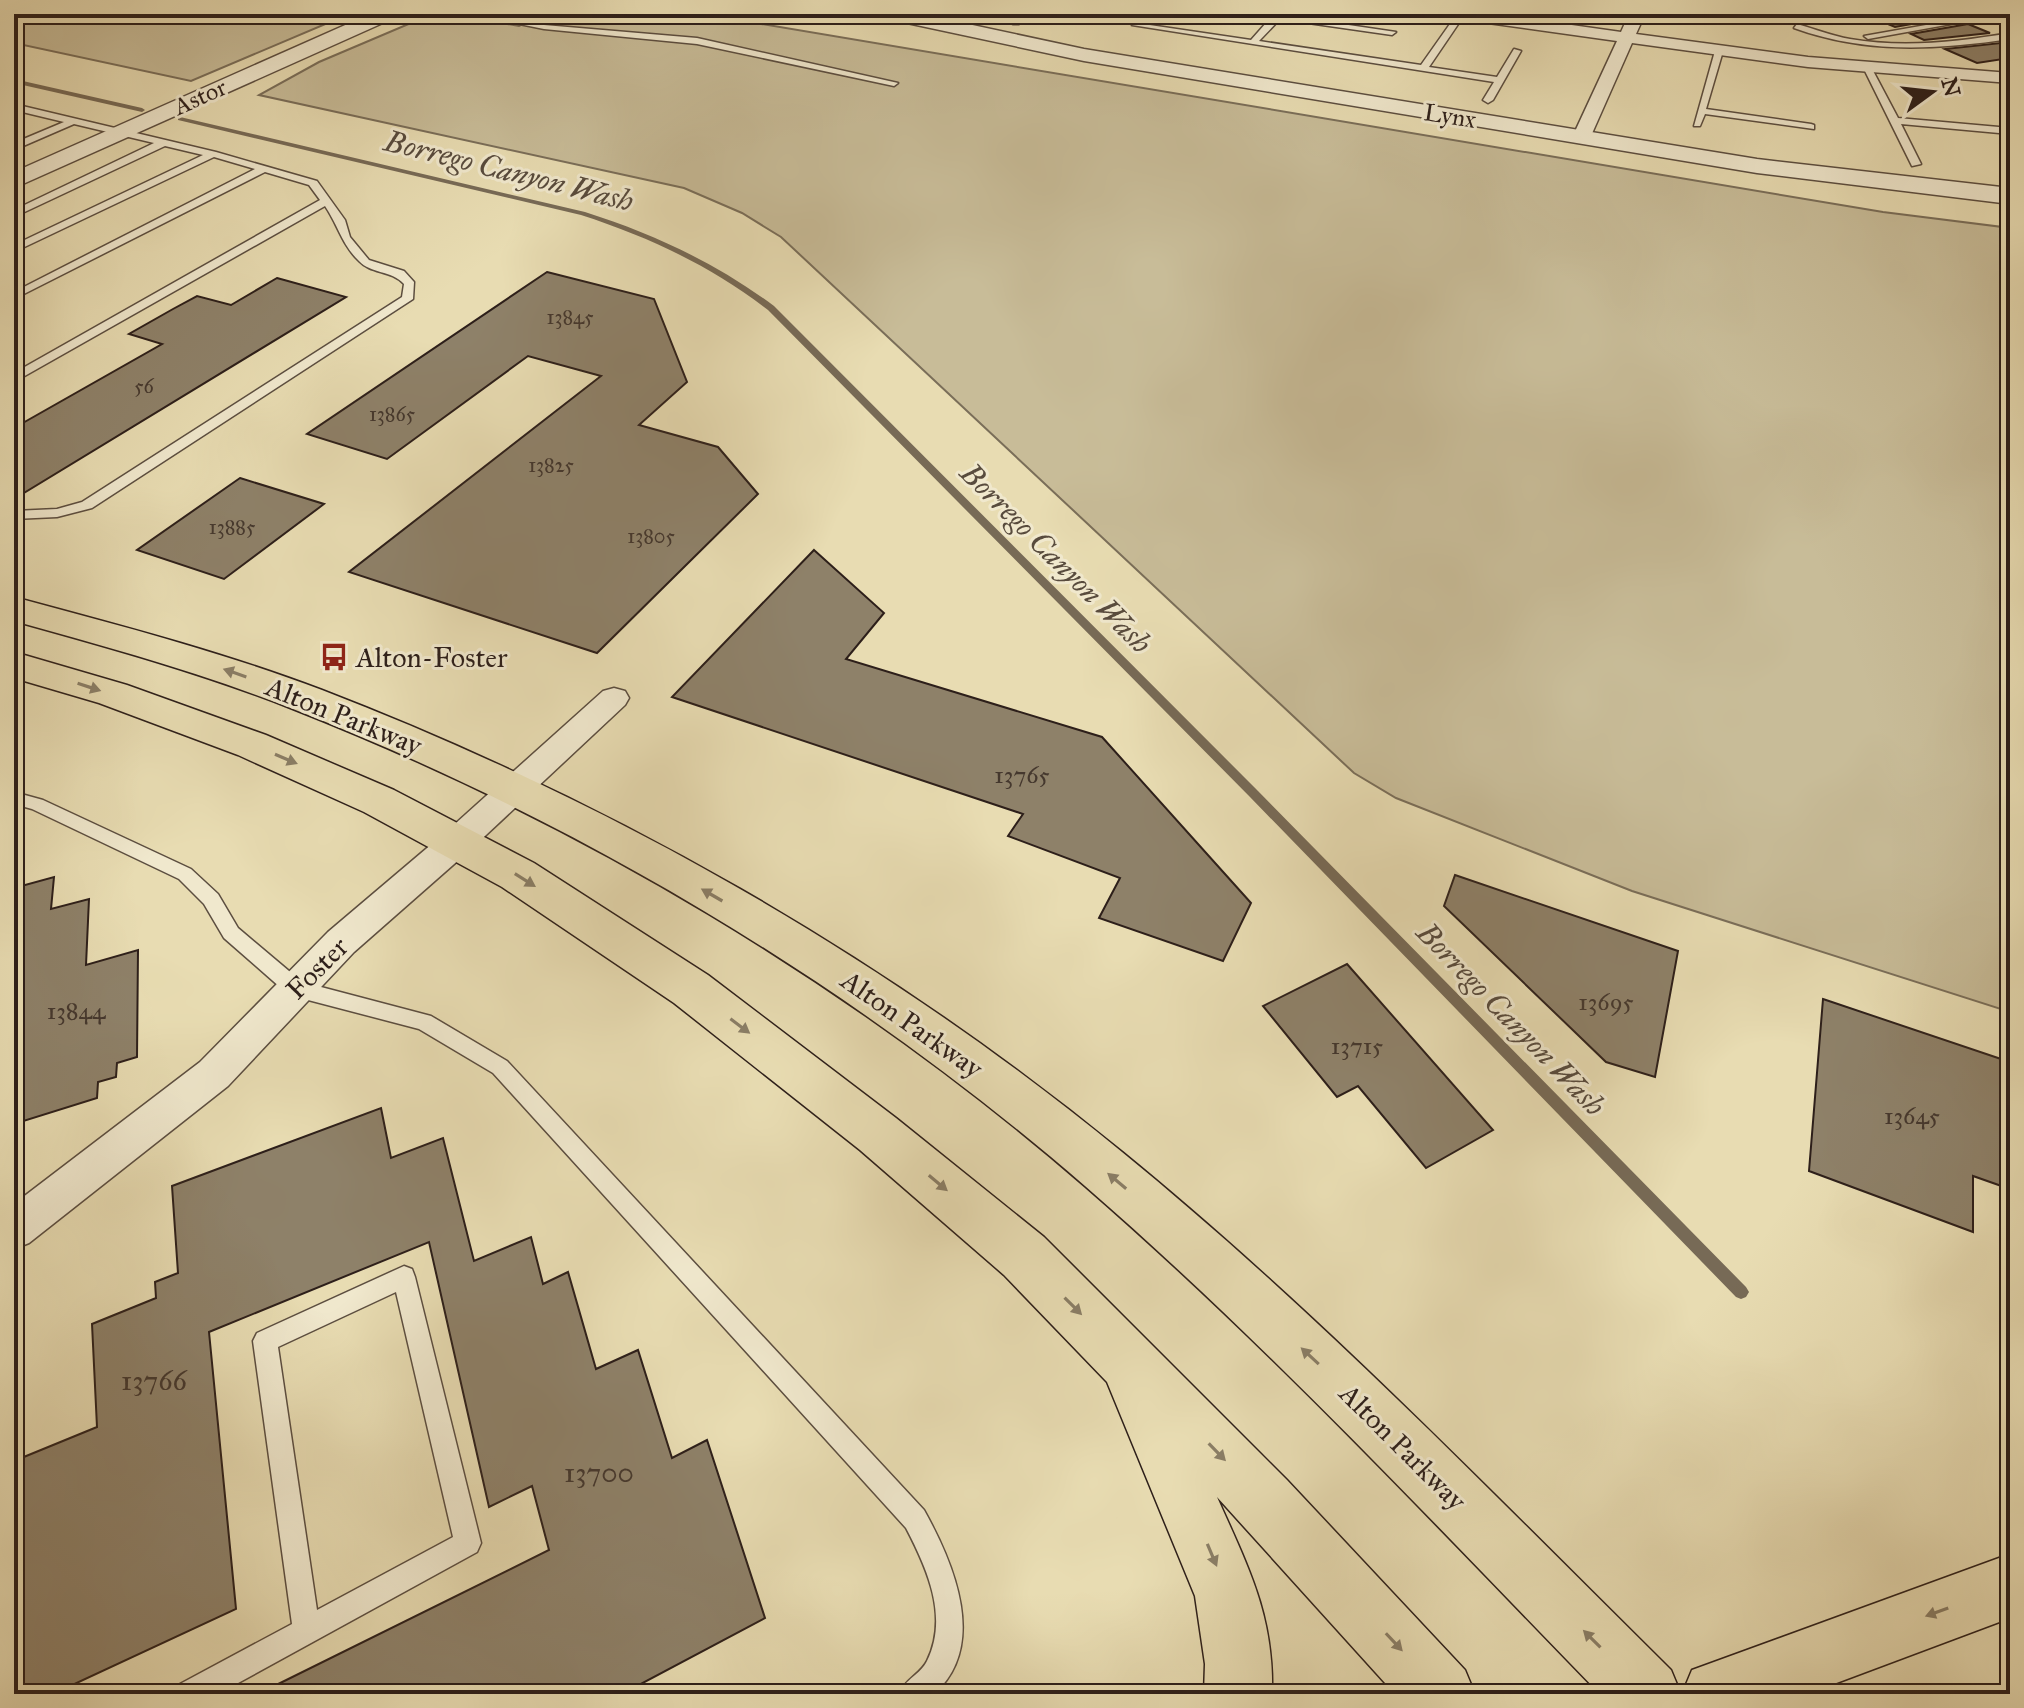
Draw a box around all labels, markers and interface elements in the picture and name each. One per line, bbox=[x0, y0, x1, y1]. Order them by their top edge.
north arrow bbox=[1892, 52, 1972, 132]
street label: Astor bbox=[168, 72, 231, 122]
text: N bbox=[1935, 74, 1966, 100]
street label: Lynx bbox=[1422, 97, 1479, 135]
water label: Borrego Canyon Wash bbox=[379, 122, 637, 219]
house number: 13845 bbox=[547, 305, 593, 329]
house number: 56 bbox=[134, 374, 155, 398]
house number: 13865 bbox=[369, 402, 415, 426]
house number: 13825 bbox=[528, 453, 574, 477]
water label: Borrego Canyon Wash bbox=[952, 454, 1159, 661]
house number: 13885 bbox=[209, 515, 255, 539]
house number: 13805 bbox=[627, 524, 675, 548]
place label: Alton-Foster bbox=[355, 640, 508, 675]
bus stop icon: Alton-Foster bbox=[319, 642, 349, 672]
one-way arrow bbox=[223, 666, 247, 678]
street label: Alton Parkway bbox=[260, 668, 428, 763]
one-way arrow bbox=[77, 681, 101, 693]
one-way arrow bbox=[274, 753, 298, 766]
house number: 13765 bbox=[994, 760, 1050, 790]
one-way arrow bbox=[514, 872, 536, 886]
one-way arrow bbox=[701, 888, 723, 902]
water label: Borrego Canyon Wash bbox=[1408, 913, 1613, 1123]
street label: Foster bbox=[278, 929, 356, 1007]
street label: Alton Parkway bbox=[833, 962, 990, 1086]
house number: 13695 bbox=[1578, 987, 1634, 1017]
house number: 13844 bbox=[47, 996, 106, 1026]
one-way arrow bbox=[729, 1018, 751, 1034]
house number: 13715 bbox=[1331, 1031, 1383, 1061]
house number: 13645 bbox=[1884, 1101, 1940, 1131]
one-way arrow bbox=[1107, 1173, 1127, 1190]
one-way arrow bbox=[928, 1174, 948, 1191]
one-way arrow bbox=[1064, 1296, 1082, 1315]
one-way arrow bbox=[1300, 1347, 1319, 1365]
house number: 13766 bbox=[121, 1363, 189, 1398]
street label: Alton Parkway bbox=[1332, 1376, 1474, 1518]
one-way arrow bbox=[1207, 1442, 1226, 1461]
house number: 13700 bbox=[564, 1455, 634, 1490]
one-way arrow bbox=[1206, 1543, 1219, 1567]
one-way arrow bbox=[1924, 1606, 1948, 1619]
one-way arrow bbox=[1583, 1630, 1602, 1649]
one-way arrow bbox=[1385, 1632, 1403, 1651]

